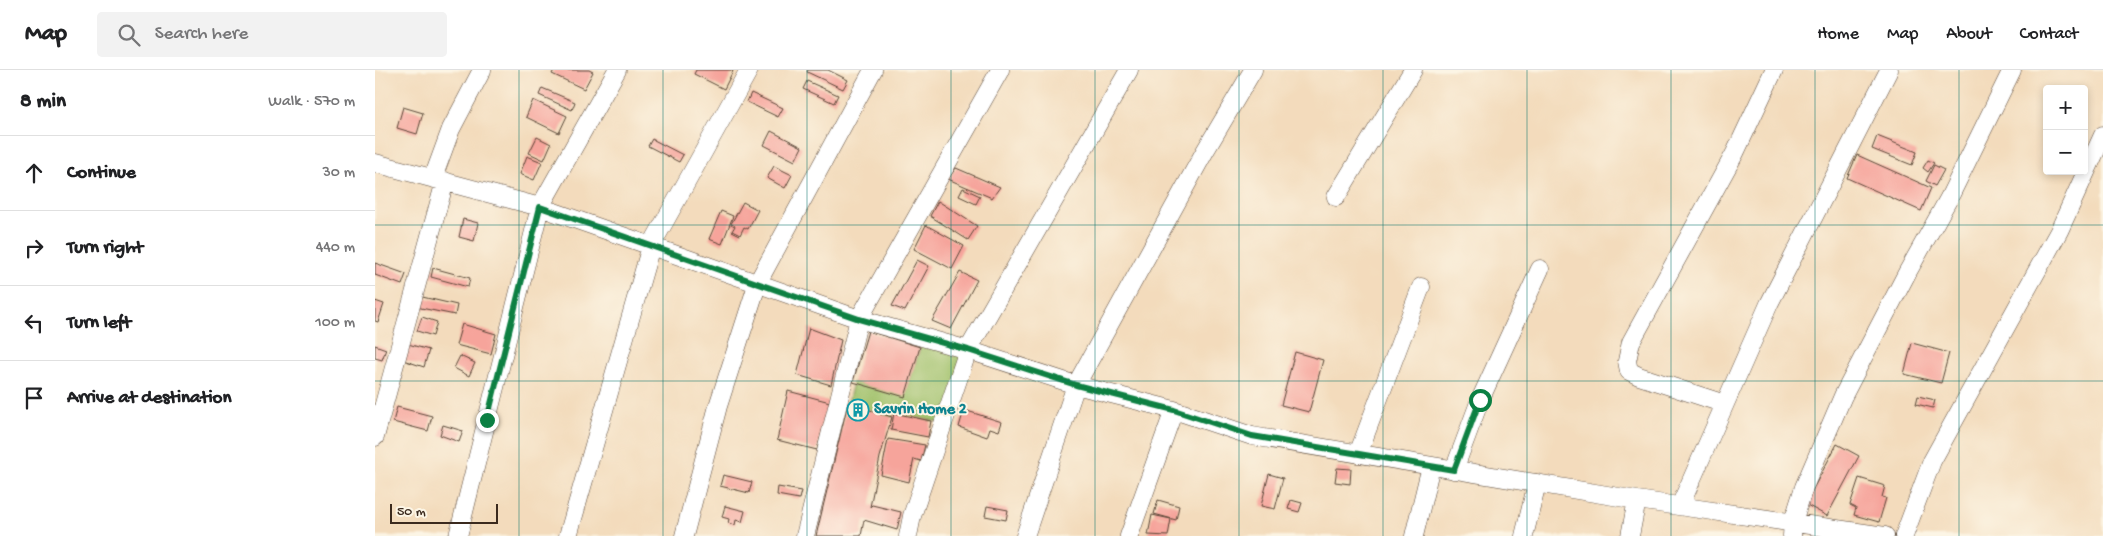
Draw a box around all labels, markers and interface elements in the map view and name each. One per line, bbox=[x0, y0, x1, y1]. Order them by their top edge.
search box bbox=[97, 12, 447, 57]
text: Map bbox=[25, 20, 67, 49]
icon: search bbox=[115, 21, 143, 49]
text: Search here bbox=[155, 23, 248, 46]
text: Home bbox=[1817, 24, 1859, 45]
text: Map bbox=[1887, 24, 1918, 45]
text: About bbox=[1946, 24, 1992, 45]
text: Contact bbox=[2020, 24, 2078, 45]
map controls bbox=[2043, 85, 2088, 175]
button: + bbox=[2043, 85, 2088, 130]
text: 8 min bbox=[20, 90, 66, 115]
text: Walk · 570 m bbox=[268, 93, 355, 112]
button: − bbox=[2043, 130, 2088, 175]
icon: ahead bbox=[20, 159, 48, 187]
text: Continue bbox=[67, 162, 136, 185]
text: 30 m bbox=[322, 164, 355, 183]
icon: right bbox=[20, 234, 48, 262]
text: Turn right bbox=[67, 237, 143, 260]
text: 440 m bbox=[316, 239, 355, 258]
icon: left bbox=[20, 309, 48, 337]
text: Turn left bbox=[67, 312, 131, 335]
text: 100 m bbox=[315, 314, 355, 333]
icon: arrive bbox=[20, 384, 48, 412]
text: Arrive at destination bbox=[67, 387, 231, 410]
route start bbox=[1469, 389, 1492, 412]
building icon: Savrin Home 2 bbox=[846, 398, 870, 422]
place label: Savrin Home 2 bbox=[874, 401, 967, 420]
route end bbox=[476, 409, 499, 432]
scale bar bbox=[390, 501, 497, 524]
text: 50 m bbox=[397, 504, 426, 521]

